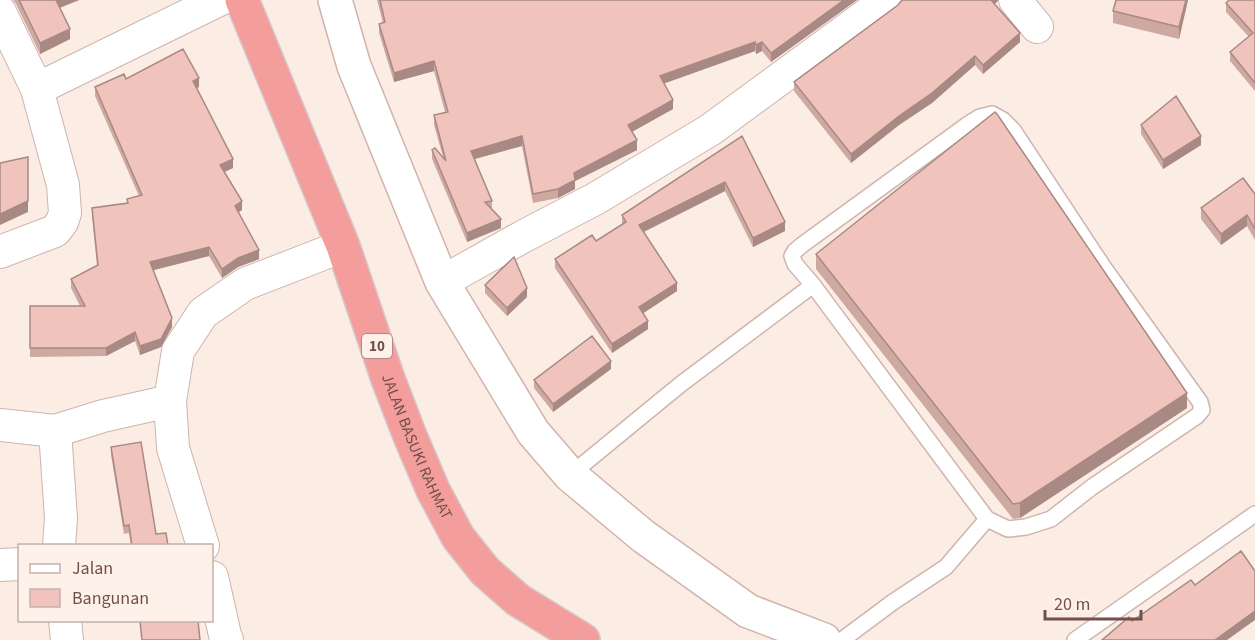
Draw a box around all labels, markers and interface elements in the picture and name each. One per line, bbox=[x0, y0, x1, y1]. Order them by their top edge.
road number: 10 bbox=[362, 334, 392, 358]
street label: JALAN BASUKI RAHMAT bbox=[376, 371, 458, 524]
legend bbox=[18, 544, 213, 622]
text: Jalan bbox=[72, 556, 113, 581]
scale bar bbox=[1045, 583, 1141, 621]
text: Bangunan bbox=[72, 586, 149, 611]
text: 20 m bbox=[1054, 592, 1090, 617]

